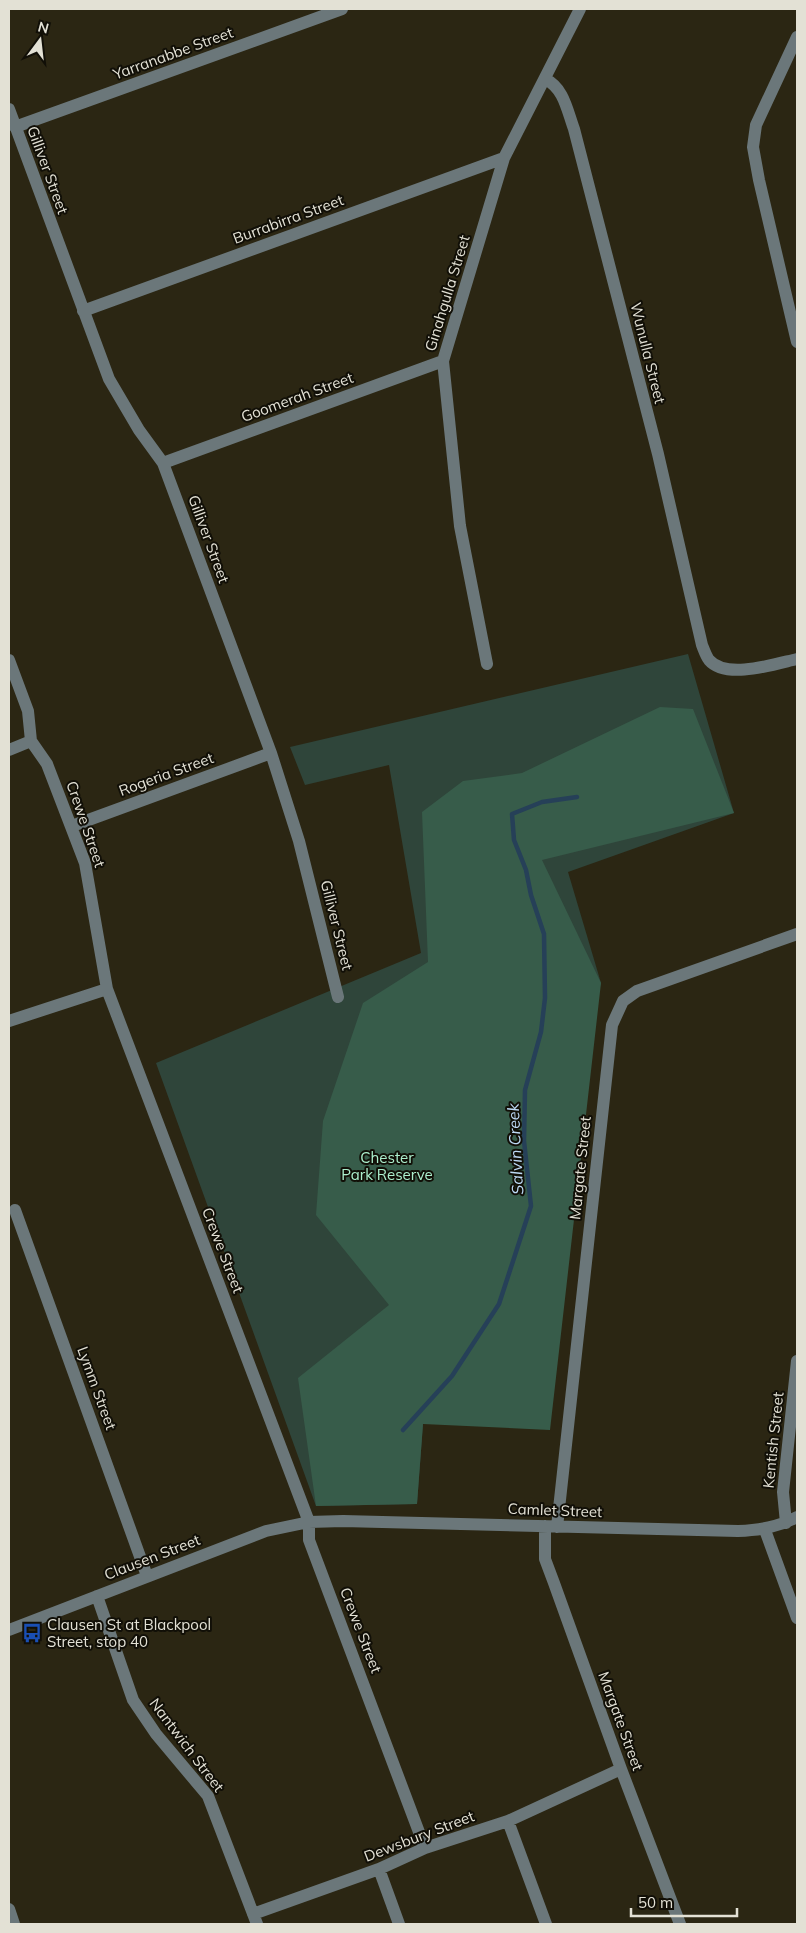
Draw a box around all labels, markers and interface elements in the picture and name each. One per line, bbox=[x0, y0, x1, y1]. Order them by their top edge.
north arrow bbox=[15, 15, 65, 65]
text: N bbox=[36, 17, 51, 38]
street label: Yarranabbe Street bbox=[110, 23, 236, 84]
street label: Gilliver Street bbox=[23, 123, 73, 217]
street label: Burrabirra Street bbox=[230, 190, 346, 248]
street label: Ginahgulla Street bbox=[420, 233, 474, 353]
street label: Wunulla Street bbox=[626, 300, 670, 406]
street label: Goomerah Street bbox=[238, 368, 356, 426]
street label: Gilliver Street bbox=[184, 492, 234, 586]
street label: Rogeria Street bbox=[116, 748, 216, 800]
street label: Crewe Street bbox=[62, 778, 110, 870]
street label: Gilliver Street bbox=[317, 878, 357, 972]
water label: Salvin Creek bbox=[503, 1102, 527, 1195]
street label: Margate Street bbox=[565, 1115, 595, 1221]
park label: Chester Park Reserve bbox=[341, 1148, 433, 1184]
street label: Crewe Street bbox=[198, 1205, 248, 1295]
street label: Lymm Street bbox=[73, 1344, 121, 1432]
street label: Kentish Street bbox=[758, 1391, 788, 1489]
street label: Camlet Street bbox=[507, 1499, 603, 1521]
street label: Clausen Street bbox=[101, 1530, 203, 1584]
street label: Crewe Street bbox=[336, 1585, 386, 1675]
place label: Clausen St at Blackpool Street, stop 40 bbox=[47, 1615, 211, 1651]
bus stop icon: Clausen St at Blackpool Street, stop 40 bbox=[21, 1622, 43, 1644]
street label: Margate Street bbox=[594, 1669, 648, 1773]
street label: Nantwich Street bbox=[146, 1694, 228, 1796]
street label: Dewsbury Street bbox=[361, 1806, 477, 1866]
scale bar bbox=[631, 1886, 737, 1918]
text: 50 m bbox=[638, 1893, 673, 1912]

